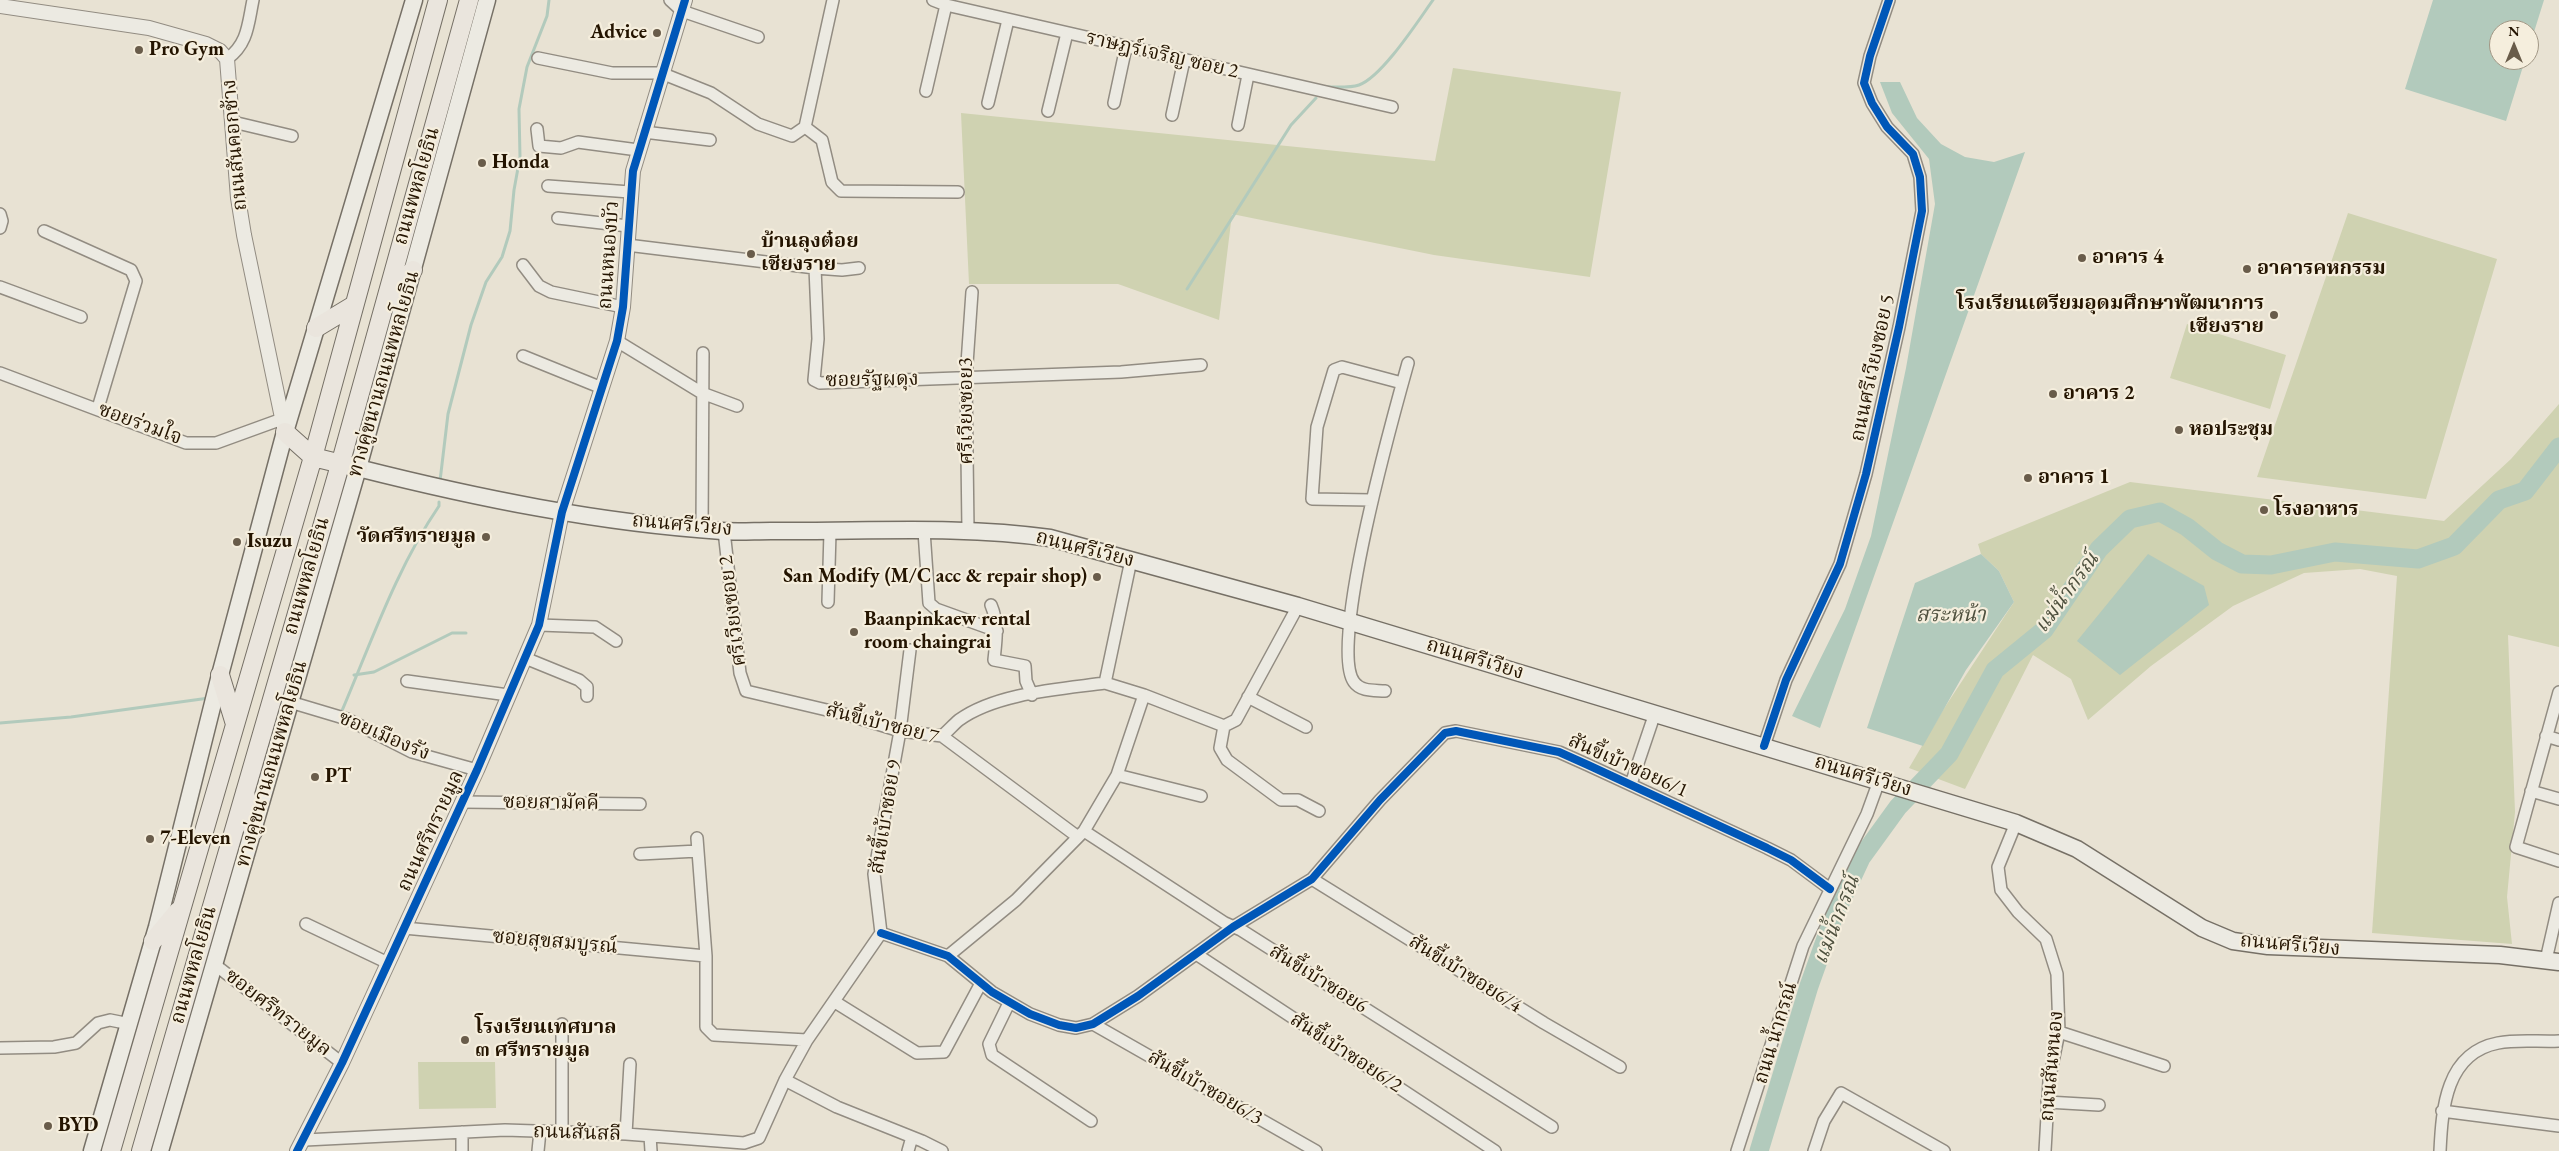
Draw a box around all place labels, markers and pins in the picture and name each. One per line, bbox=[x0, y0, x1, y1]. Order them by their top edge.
place label: Advice bbox=[590, 21, 647, 45]
marker: Advice bbox=[651, 27, 663, 39]
place label: Pro Gym bbox=[149, 38, 224, 62]
marker: Pro Gym bbox=[133, 44, 145, 56]
place label: Honda bbox=[492, 151, 549, 175]
marker: Honda bbox=[476, 157, 488, 169]
place label: บ้านลุงต๋อย เชียงราย bbox=[761, 230, 859, 277]
place label: อาคาร 4 bbox=[2092, 246, 2164, 270]
marker: บ้านลุงต๋อย เชียงราย bbox=[745, 248, 757, 260]
marker: อาคาร 4 bbox=[2076, 252, 2088, 264]
place label: อาคารคหกรรม bbox=[2257, 257, 2386, 281]
marker: อาคารคหกรรม bbox=[2241, 263, 2253, 275]
place label: โรงเรียนเตรียมอุดมศึกษาพัฒนาการ เชียงราย bbox=[1957, 292, 2264, 339]
marker: โรงเรียนเตรียมอุดมศึกษาพัฒนาการ เชียงราย bbox=[2268, 309, 2280, 321]
place label: อาคาร 2 bbox=[2063, 382, 2135, 406]
marker: อาคาร 2 bbox=[2047, 388, 2059, 400]
place label: หอประชุม bbox=[2189, 418, 2273, 442]
marker: หอประชุม bbox=[2173, 424, 2185, 436]
place label: อาคาร 1 bbox=[2038, 466, 2110, 490]
marker: อาคาร 1 bbox=[2022, 472, 2034, 484]
place label: โรงอาหาร bbox=[2274, 498, 2359, 522]
marker: โรงอาหาร bbox=[2258, 504, 2270, 516]
place label: วัดศรีทรายมูล bbox=[356, 525, 476, 549]
place label: Isuzu bbox=[247, 530, 292, 554]
marker: วัดศรีทรายมูล bbox=[480, 531, 492, 543]
marker: Isuzu bbox=[231, 536, 243, 548]
place label: San Modify (M/C acc & repair shop) bbox=[783, 565, 1087, 589]
marker: San Modify (M/C acc & repair shop) bbox=[1091, 571, 1103, 583]
place label: Baanpinkaew rental room chaingrai bbox=[864, 608, 1030, 655]
marker: Baanpinkaew rental room chaingrai bbox=[848, 626, 860, 638]
place label: PT bbox=[325, 765, 351, 789]
marker: PT bbox=[309, 771, 321, 783]
place label: 7-Eleven bbox=[160, 827, 231, 851]
marker: 7-Eleven bbox=[144, 833, 156, 845]
place label: โรงเรียนเทศบาล ๓ ศรีทรายมูล bbox=[475, 1016, 616, 1063]
marker: โรงเรียนเทศบาล ๓ ศรีทรายมูล bbox=[459, 1034, 471, 1046]
place label: BYD bbox=[58, 1114, 98, 1138]
marker: BYD bbox=[42, 1120, 54, 1132]

